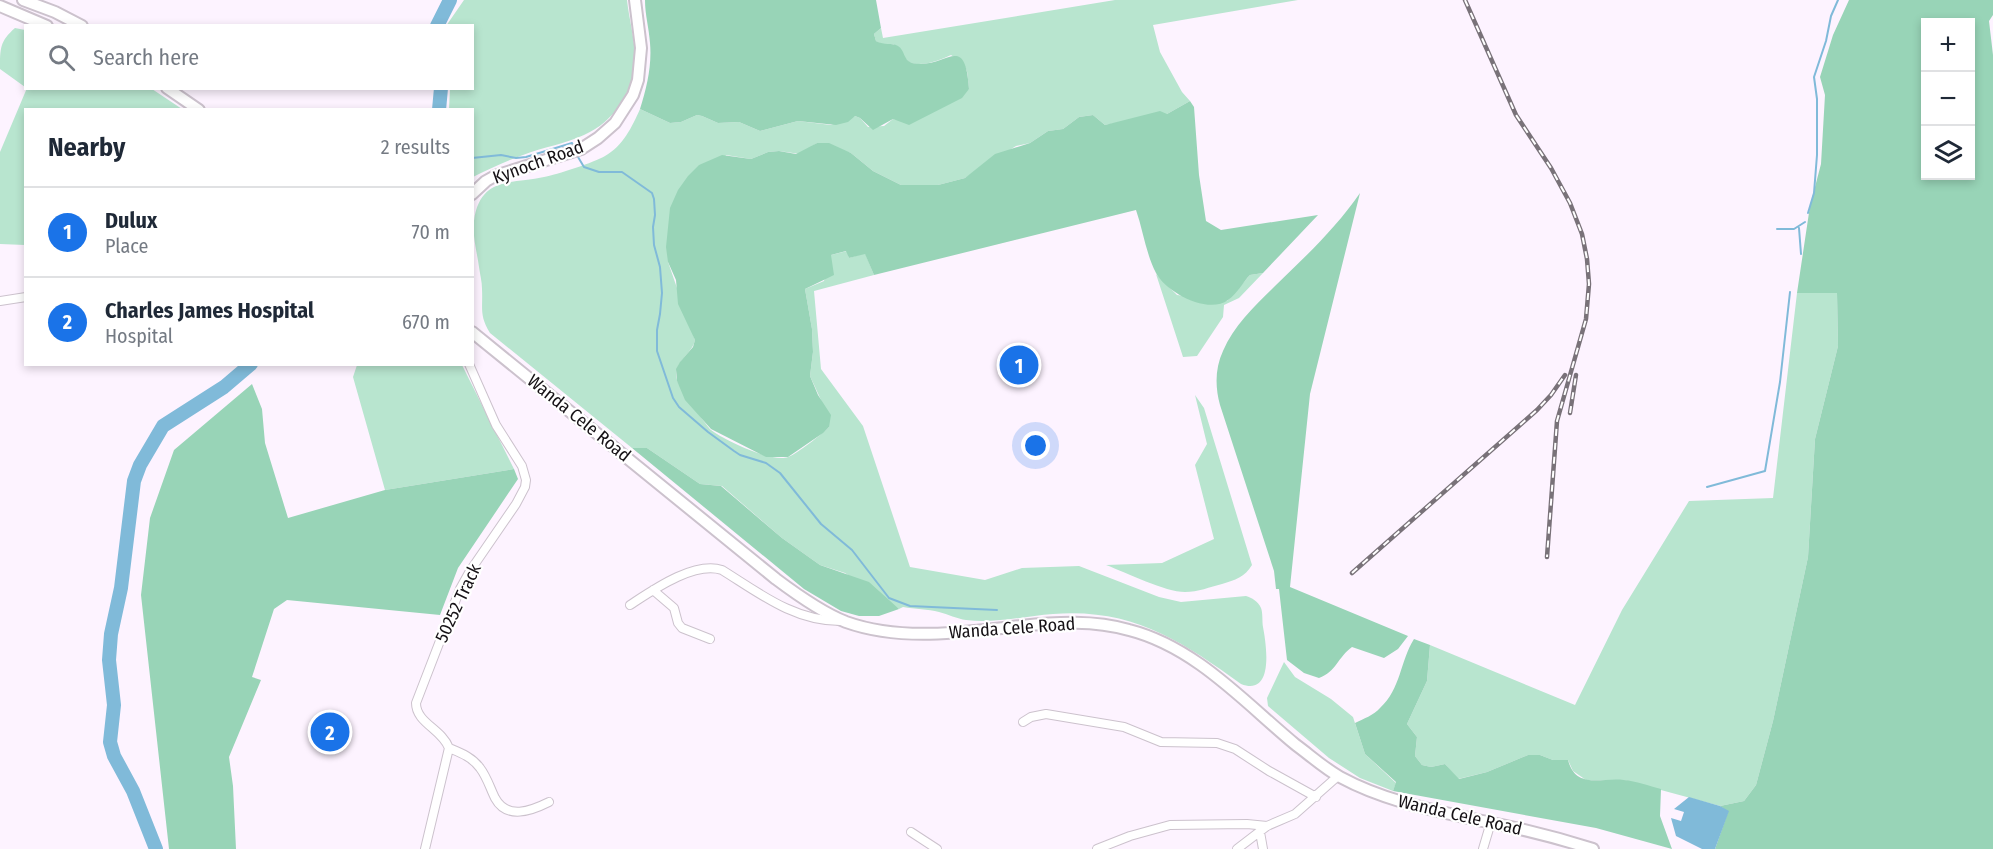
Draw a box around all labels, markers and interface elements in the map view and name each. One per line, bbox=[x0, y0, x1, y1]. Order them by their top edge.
map controls bbox=[1921, 18, 1975, 180]
button: + bbox=[1921, 18, 1975, 72]
search box bbox=[24, 24, 474, 90]
icon: search bbox=[45, 41, 78, 74]
text: Search here bbox=[93, 44, 199, 71]
button: − bbox=[1921, 72, 1975, 126]
button: layers bbox=[1921, 126, 1975, 180]
text: Nearby bbox=[48, 132, 125, 163]
text: 2 results bbox=[381, 135, 450, 159]
street label: Kynoch Road bbox=[490, 135, 586, 189]
text: Dulux bbox=[105, 207, 157, 234]
text: 1 bbox=[63, 220, 72, 244]
text: 70 m bbox=[412, 220, 450, 244]
text: Place bbox=[105, 234, 148, 258]
text: Charles James Hospital bbox=[105, 297, 314, 324]
text: 2 bbox=[63, 310, 72, 334]
text: 670 m bbox=[402, 310, 450, 334]
text: Hospital bbox=[105, 324, 173, 348]
pin: 1 bbox=[1000, 342, 1038, 388]
street label: Wanda Cele Road bbox=[523, 370, 635, 466]
your location bbox=[1021, 431, 1050, 460]
street label: 50252 Track bbox=[430, 560, 486, 646]
street label: Wanda Cele Road bbox=[948, 613, 1076, 643]
pin: 2 bbox=[310, 710, 350, 754]
street label: Wanda Cele Road bbox=[1396, 790, 1524, 840]

